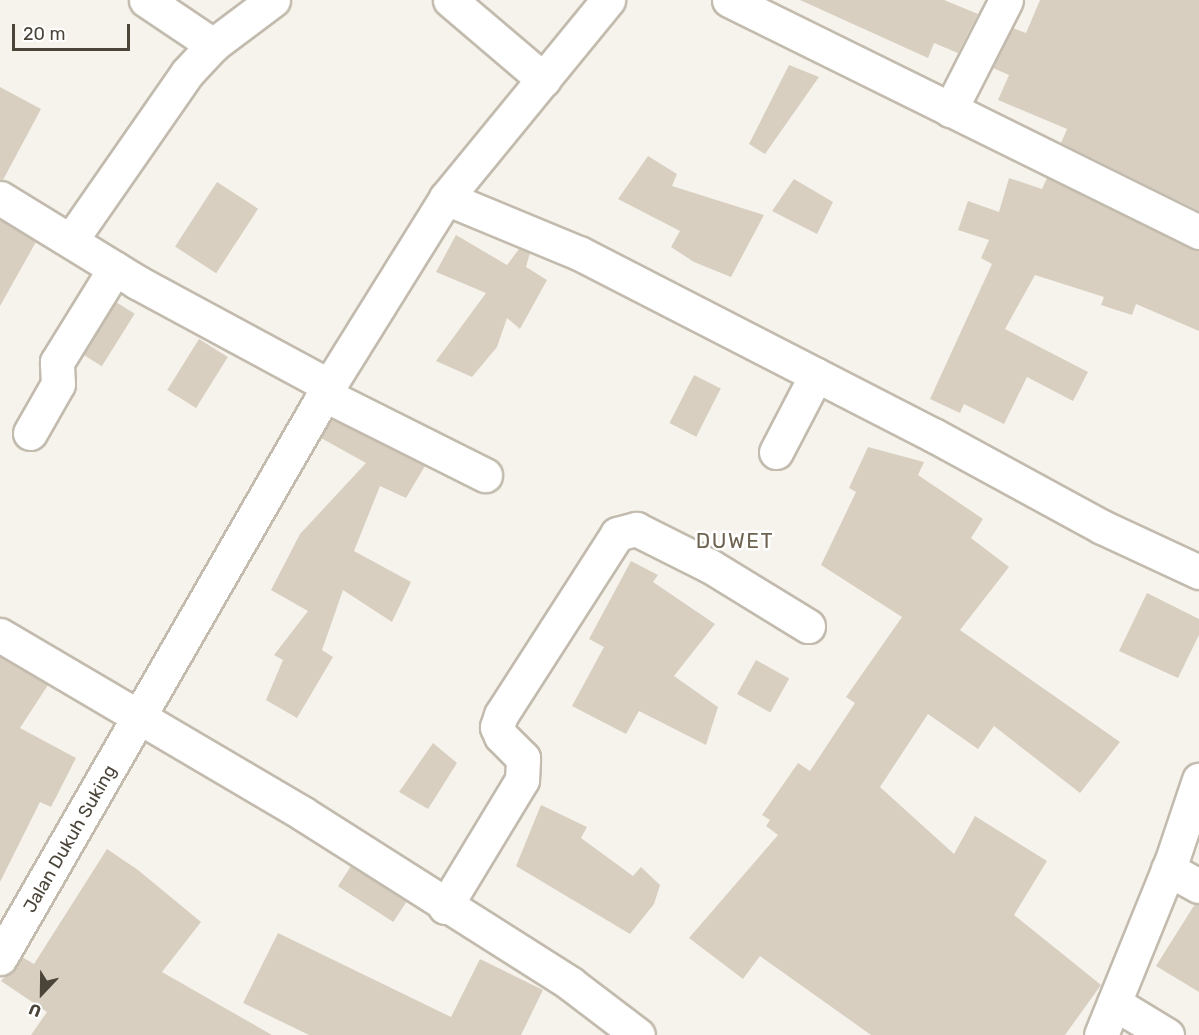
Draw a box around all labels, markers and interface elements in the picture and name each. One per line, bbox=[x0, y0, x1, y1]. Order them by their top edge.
scale bar bbox=[15, 12, 134, 50]
text: 20 m bbox=[23, 23, 65, 45]
district label: DUWET bbox=[696, 528, 774, 554]
street label: Jalan Dukuh Suking bbox=[19, 761, 121, 917]
north arrow bbox=[12, 963, 72, 1023]
text: U bbox=[26, 999, 44, 1021]

